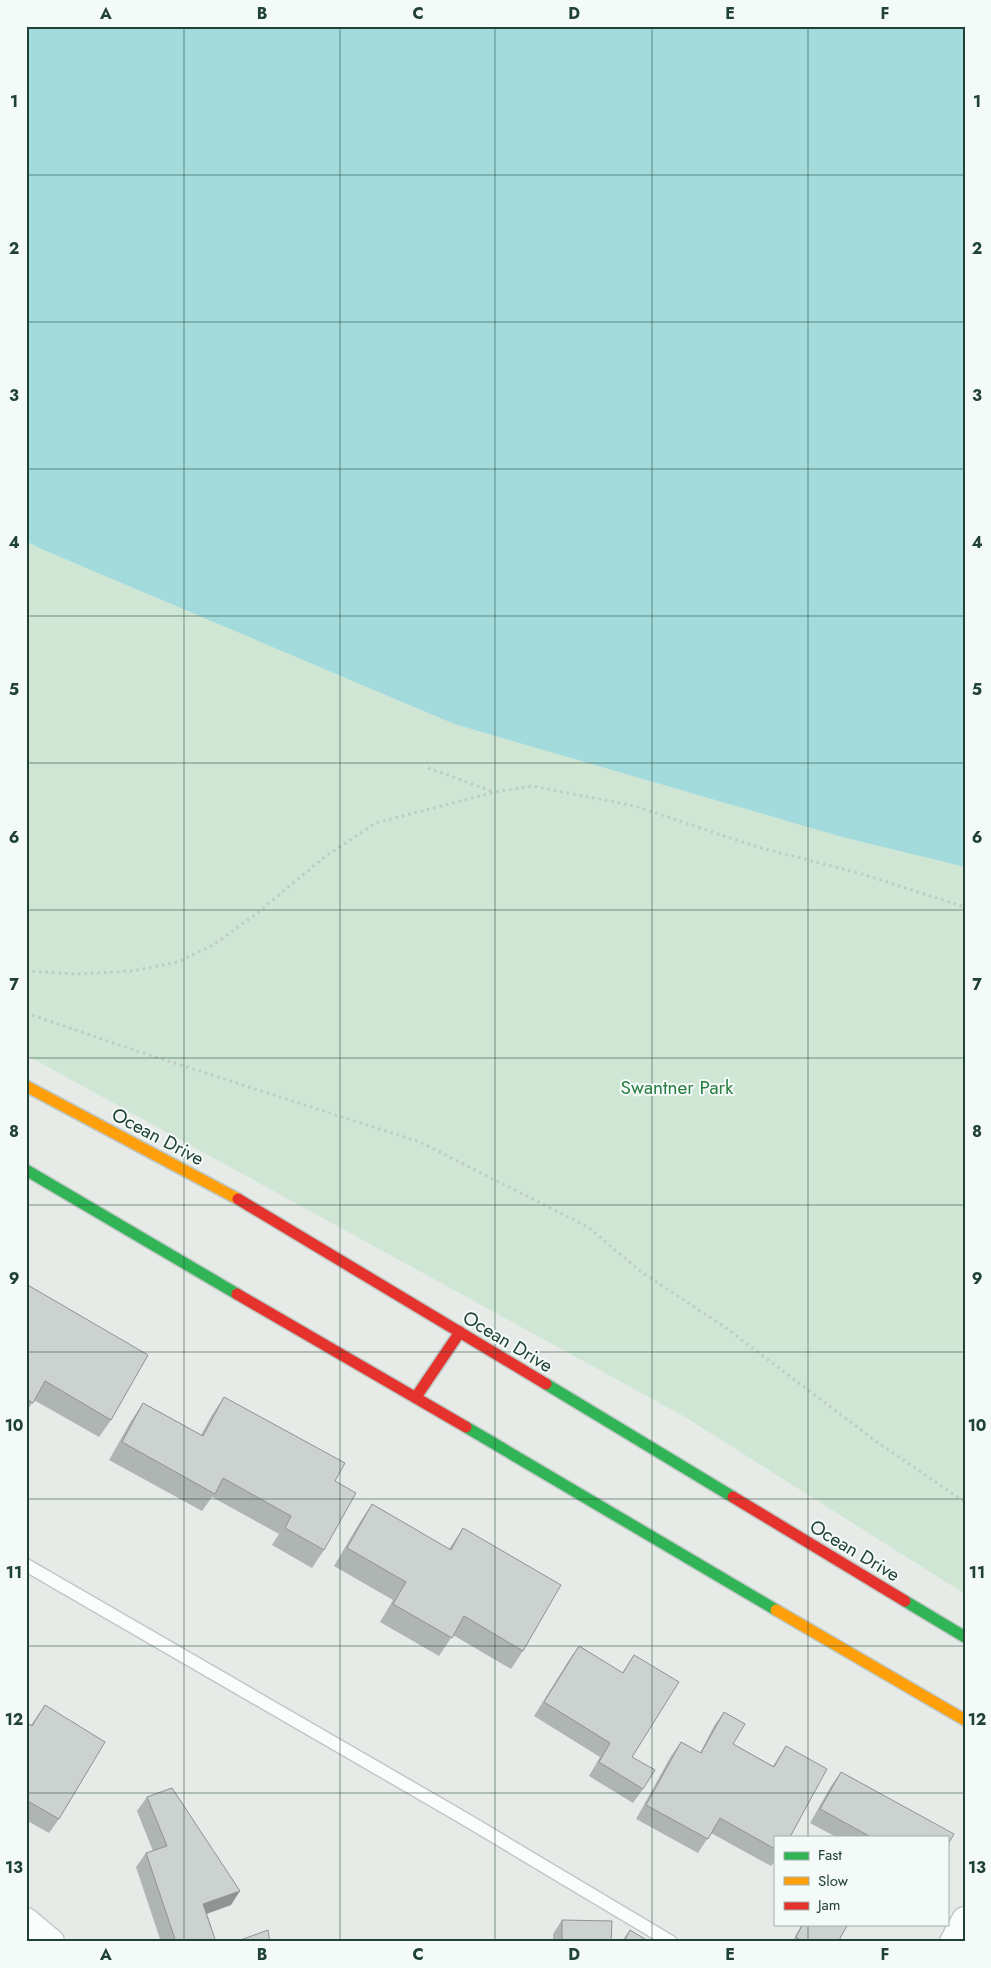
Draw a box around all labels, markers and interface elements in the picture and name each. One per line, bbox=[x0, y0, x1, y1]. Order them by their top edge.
text: A bbox=[99, 2, 112, 25]
text: B bbox=[257, 2, 267, 25]
text: C bbox=[412, 2, 424, 25]
text: D bbox=[568, 2, 580, 25]
text: E bbox=[725, 2, 735, 25]
text: F bbox=[881, 2, 889, 25]
text: 1 bbox=[10, 90, 18, 113]
text: 1 bbox=[973, 90, 981, 113]
text: 2 bbox=[9, 237, 19, 260]
text: 2 bbox=[972, 237, 982, 260]
text: 3 bbox=[9, 384, 19, 407]
text: 3 bbox=[972, 384, 982, 407]
text: 4 bbox=[8, 531, 20, 554]
text: 4 bbox=[971, 531, 983, 554]
text: 5 bbox=[9, 678, 19, 701]
text: 5 bbox=[972, 678, 982, 701]
text: 6 bbox=[9, 826, 19, 849]
text: 6 bbox=[972, 826, 982, 849]
text: 7 bbox=[9, 973, 19, 996]
text: 7 bbox=[972, 973, 982, 996]
park label: Swantner Park bbox=[621, 1074, 734, 1101]
street label: Ocean Drive bbox=[107, 1101, 209, 1172]
text: 8 bbox=[9, 1120, 19, 1143]
text: 8 bbox=[972, 1120, 982, 1143]
text: 9 bbox=[9, 1267, 19, 1290]
text: 9 bbox=[972, 1267, 982, 1290]
street label: Ocean Drive bbox=[458, 1304, 558, 1379]
text: 10 bbox=[5, 1414, 23, 1437]
text: 10 bbox=[968, 1414, 986, 1437]
street label: Ocean Drive bbox=[805, 1513, 905, 1588]
text: 11 bbox=[6, 1561, 22, 1584]
text: 11 bbox=[969, 1561, 985, 1584]
text: 12 bbox=[5, 1708, 23, 1731]
text: 12 bbox=[968, 1708, 986, 1731]
legend bbox=[774, 1836, 948, 1926]
text: Fast bbox=[818, 1844, 842, 1866]
text: 13 bbox=[5, 1856, 23, 1879]
text: 13 bbox=[968, 1856, 986, 1879]
text: Slow bbox=[818, 1870, 849, 1892]
text: Jam bbox=[816, 1894, 841, 1916]
text: A bbox=[99, 1943, 112, 1966]
text: B bbox=[257, 1943, 267, 1966]
text: C bbox=[412, 1943, 424, 1966]
text: D bbox=[568, 1943, 580, 1966]
text: E bbox=[725, 1943, 735, 1966]
text: F bbox=[881, 1943, 889, 1966]

